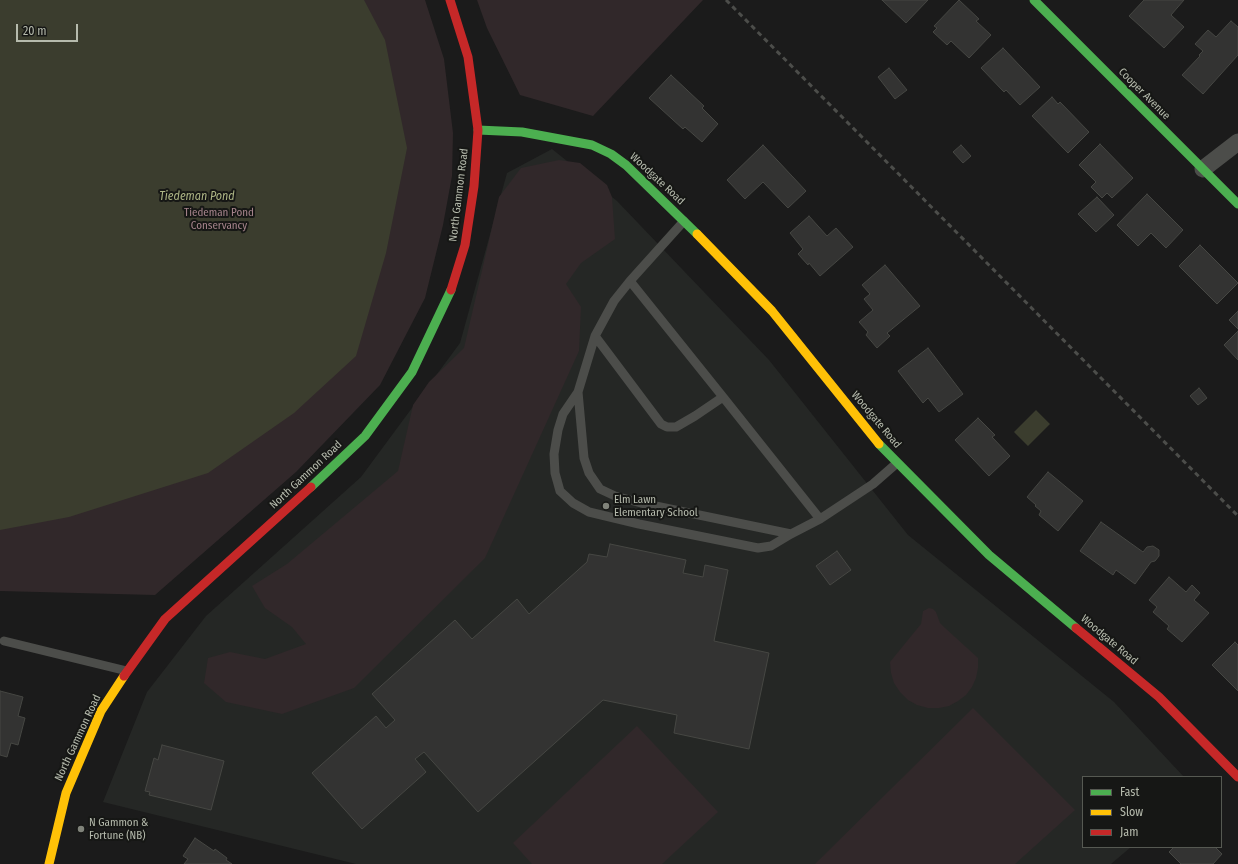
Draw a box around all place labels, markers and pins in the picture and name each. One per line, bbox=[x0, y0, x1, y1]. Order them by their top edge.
place label: Elm Lawn Elementary School bbox=[614, 493, 698, 519]
marker: Elm Lawn Elementary School bbox=[601, 501, 611, 511]
place label: N Gammon & Fortune (NB) bbox=[89, 816, 148, 842]
marker: N Gammon & Fortune (NB) bbox=[76, 824, 86, 834]

